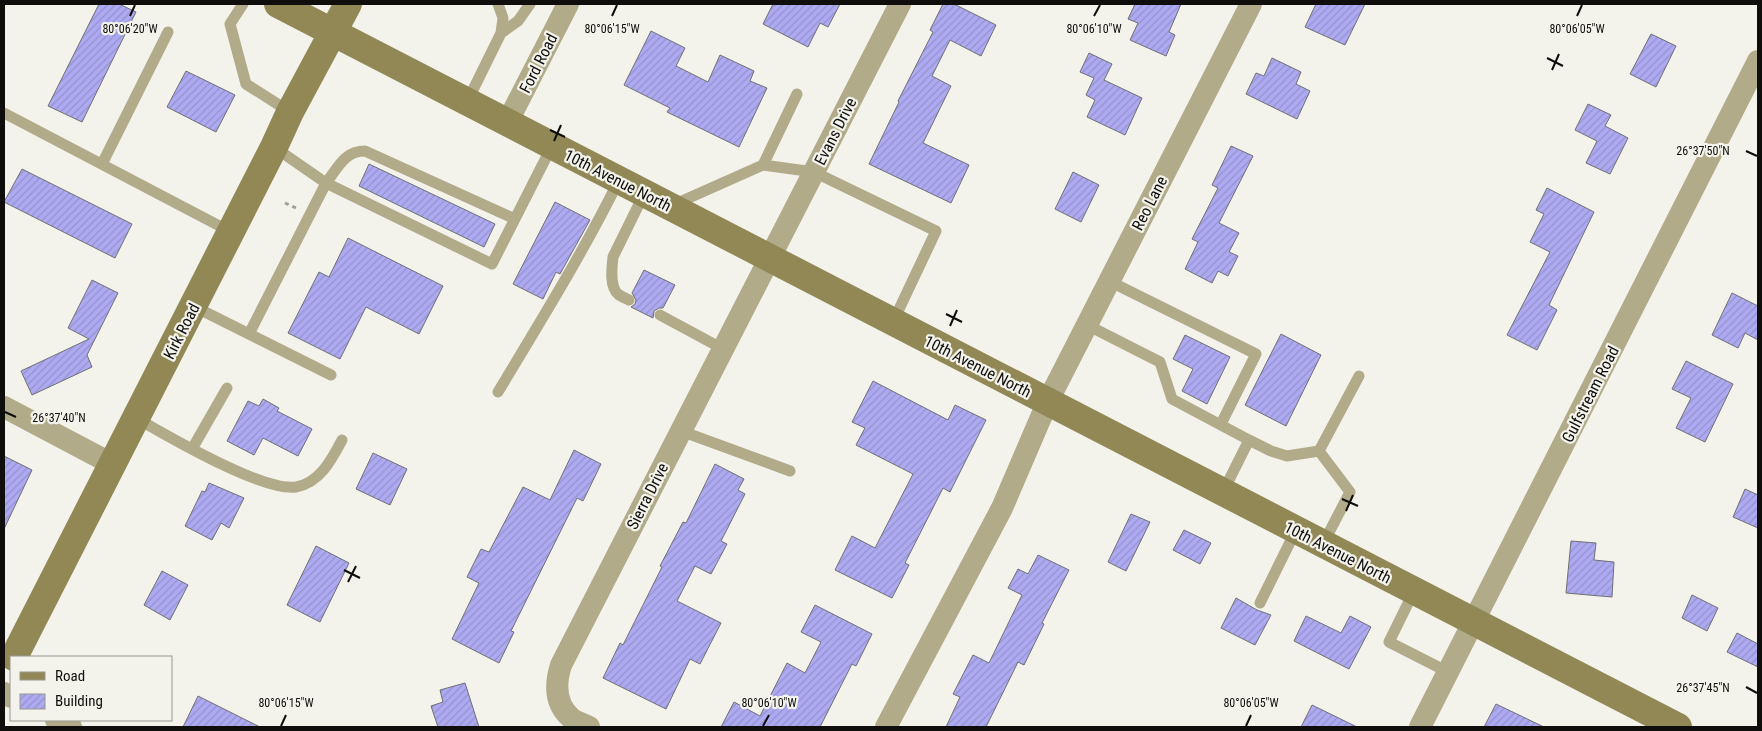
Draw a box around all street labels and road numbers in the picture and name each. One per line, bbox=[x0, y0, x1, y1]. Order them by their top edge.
street label: Ford Road bbox=[515, 30, 561, 96]
street label: Evans Drive bbox=[810, 94, 860, 168]
street label: 10th Avenue North bbox=[561, 145, 674, 216]
street label: Reo Lane bbox=[1128, 173, 1171, 233]
street label: Kirk Road bbox=[159, 300, 204, 362]
street label: 10th Avenue North bbox=[921, 331, 1034, 402]
street label: Gulfstream Road bbox=[1558, 343, 1623, 446]
street label: Sierra Drive bbox=[623, 460, 672, 533]
street label: 10th Avenue North bbox=[1281, 517, 1394, 588]

